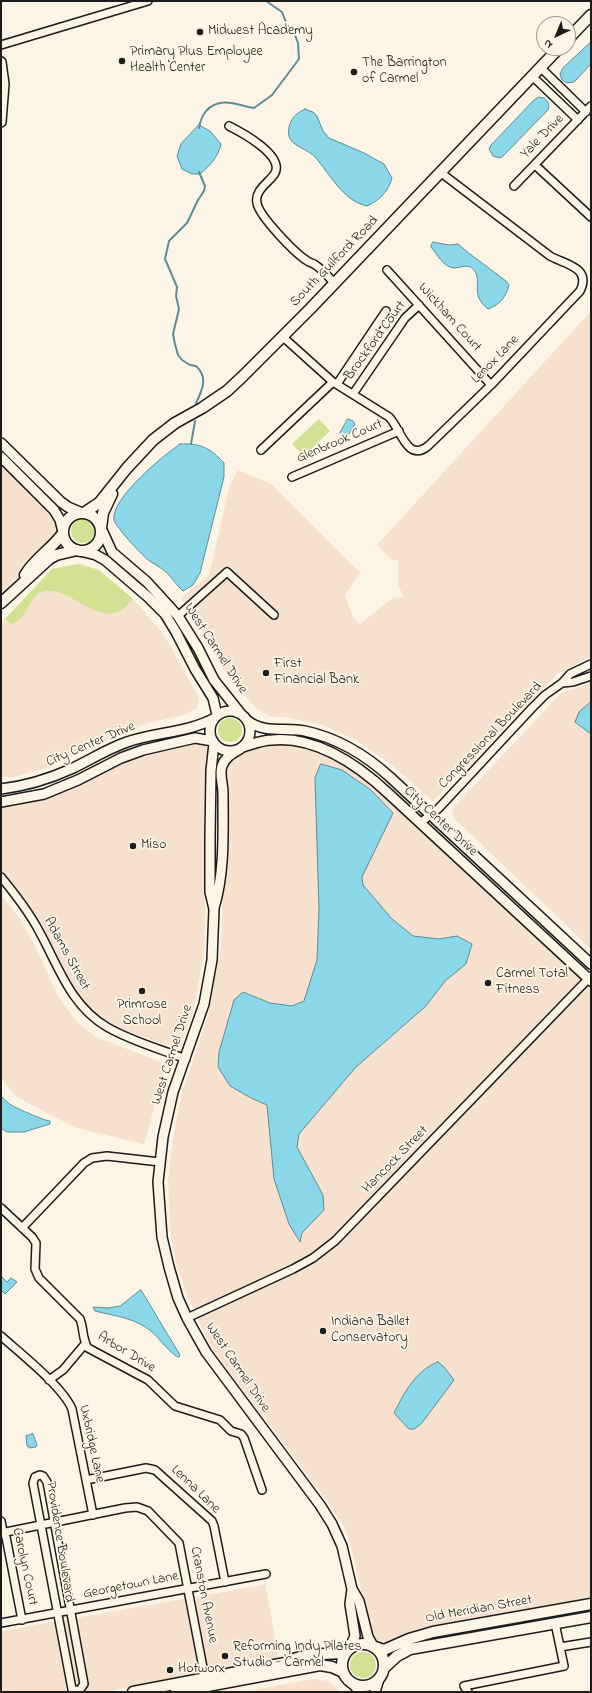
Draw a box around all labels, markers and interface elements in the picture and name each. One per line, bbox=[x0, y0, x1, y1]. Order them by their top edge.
north arrow bbox=[536, 16, 576, 56]
place label: Midwest Academy bbox=[208, 24, 313, 40]
marker: Midwest Academy bbox=[195, 27, 205, 37]
text: N bbox=[540, 36, 557, 52]
place label: Primary Plus Employee Health Center bbox=[130, 45, 263, 78]
marker: Primary Plus Employee Health Center bbox=[117, 56, 127, 66]
place label: The Barrington of Carmel bbox=[362, 56, 447, 88]
marker: The Barrington of Carmel bbox=[349, 67, 359, 77]
street label: Yale Drive bbox=[518, 111, 568, 163]
street label: South Guilford Road bbox=[287, 213, 383, 311]
street label: Wickham Court bbox=[414, 280, 484, 356]
street label: Brockford Court bbox=[342, 298, 410, 384]
street label: Lenox Lane bbox=[469, 332, 523, 388]
street label: Glenbrook Court bbox=[294, 416, 386, 468]
street label: West Carmel Drive bbox=[180, 601, 250, 697]
place label: First Financial Bank bbox=[274, 657, 359, 690]
marker: First Financial Bank bbox=[261, 668, 271, 678]
street label: Congressional Boulevard bbox=[436, 679, 546, 793]
street label: City Center Drive bbox=[44, 719, 138, 771]
street label: City Center Drive bbox=[399, 783, 481, 861]
place label: Miso bbox=[141, 838, 166, 854]
marker: Miso bbox=[128, 841, 138, 851]
street label: Adams Street bbox=[39, 915, 93, 993]
place label: Carmel Total Fitness bbox=[496, 967, 568, 1000]
marker: Carmel Total Fitness bbox=[483, 978, 493, 988]
marker: Primrose School bbox=[137, 986, 147, 996]
place label: Primrose School bbox=[117, 998, 167, 1030]
street label: West Carmel Drive bbox=[149, 1003, 197, 1107]
street label: Hancock Street bbox=[360, 1123, 432, 1197]
place label: Indiana Ballet Conservatory bbox=[331, 1315, 410, 1348]
street label: West Carmel Drive bbox=[201, 1320, 273, 1416]
marker: Indiana Ballet Conservatory bbox=[318, 1326, 328, 1336]
street label: Arbor Drive bbox=[94, 1329, 158, 1377]
street label: Uxbridge Lane bbox=[75, 1404, 107, 1484]
street label: Lenna Lane bbox=[167, 1462, 223, 1518]
street label: Providence Boulevard bbox=[41, 1480, 77, 1604]
street label: Carolyn Court bbox=[8, 1527, 40, 1607]
street label: Cranston Avenue bbox=[185, 1545, 221, 1645]
street label: Georgetown Lane bbox=[82, 1569, 180, 1603]
street label: Old Meridian Street bbox=[424, 1592, 534, 1628]
place label: Reforming Indy Pilates Studio - Carmel bbox=[233, 1640, 362, 1672]
marker: Reforming Indy Pilates Studio - Carmel bbox=[220, 1651, 230, 1661]
place label: Hotworx bbox=[178, 1662, 225, 1678]
marker: Hotworx bbox=[165, 1665, 175, 1675]

